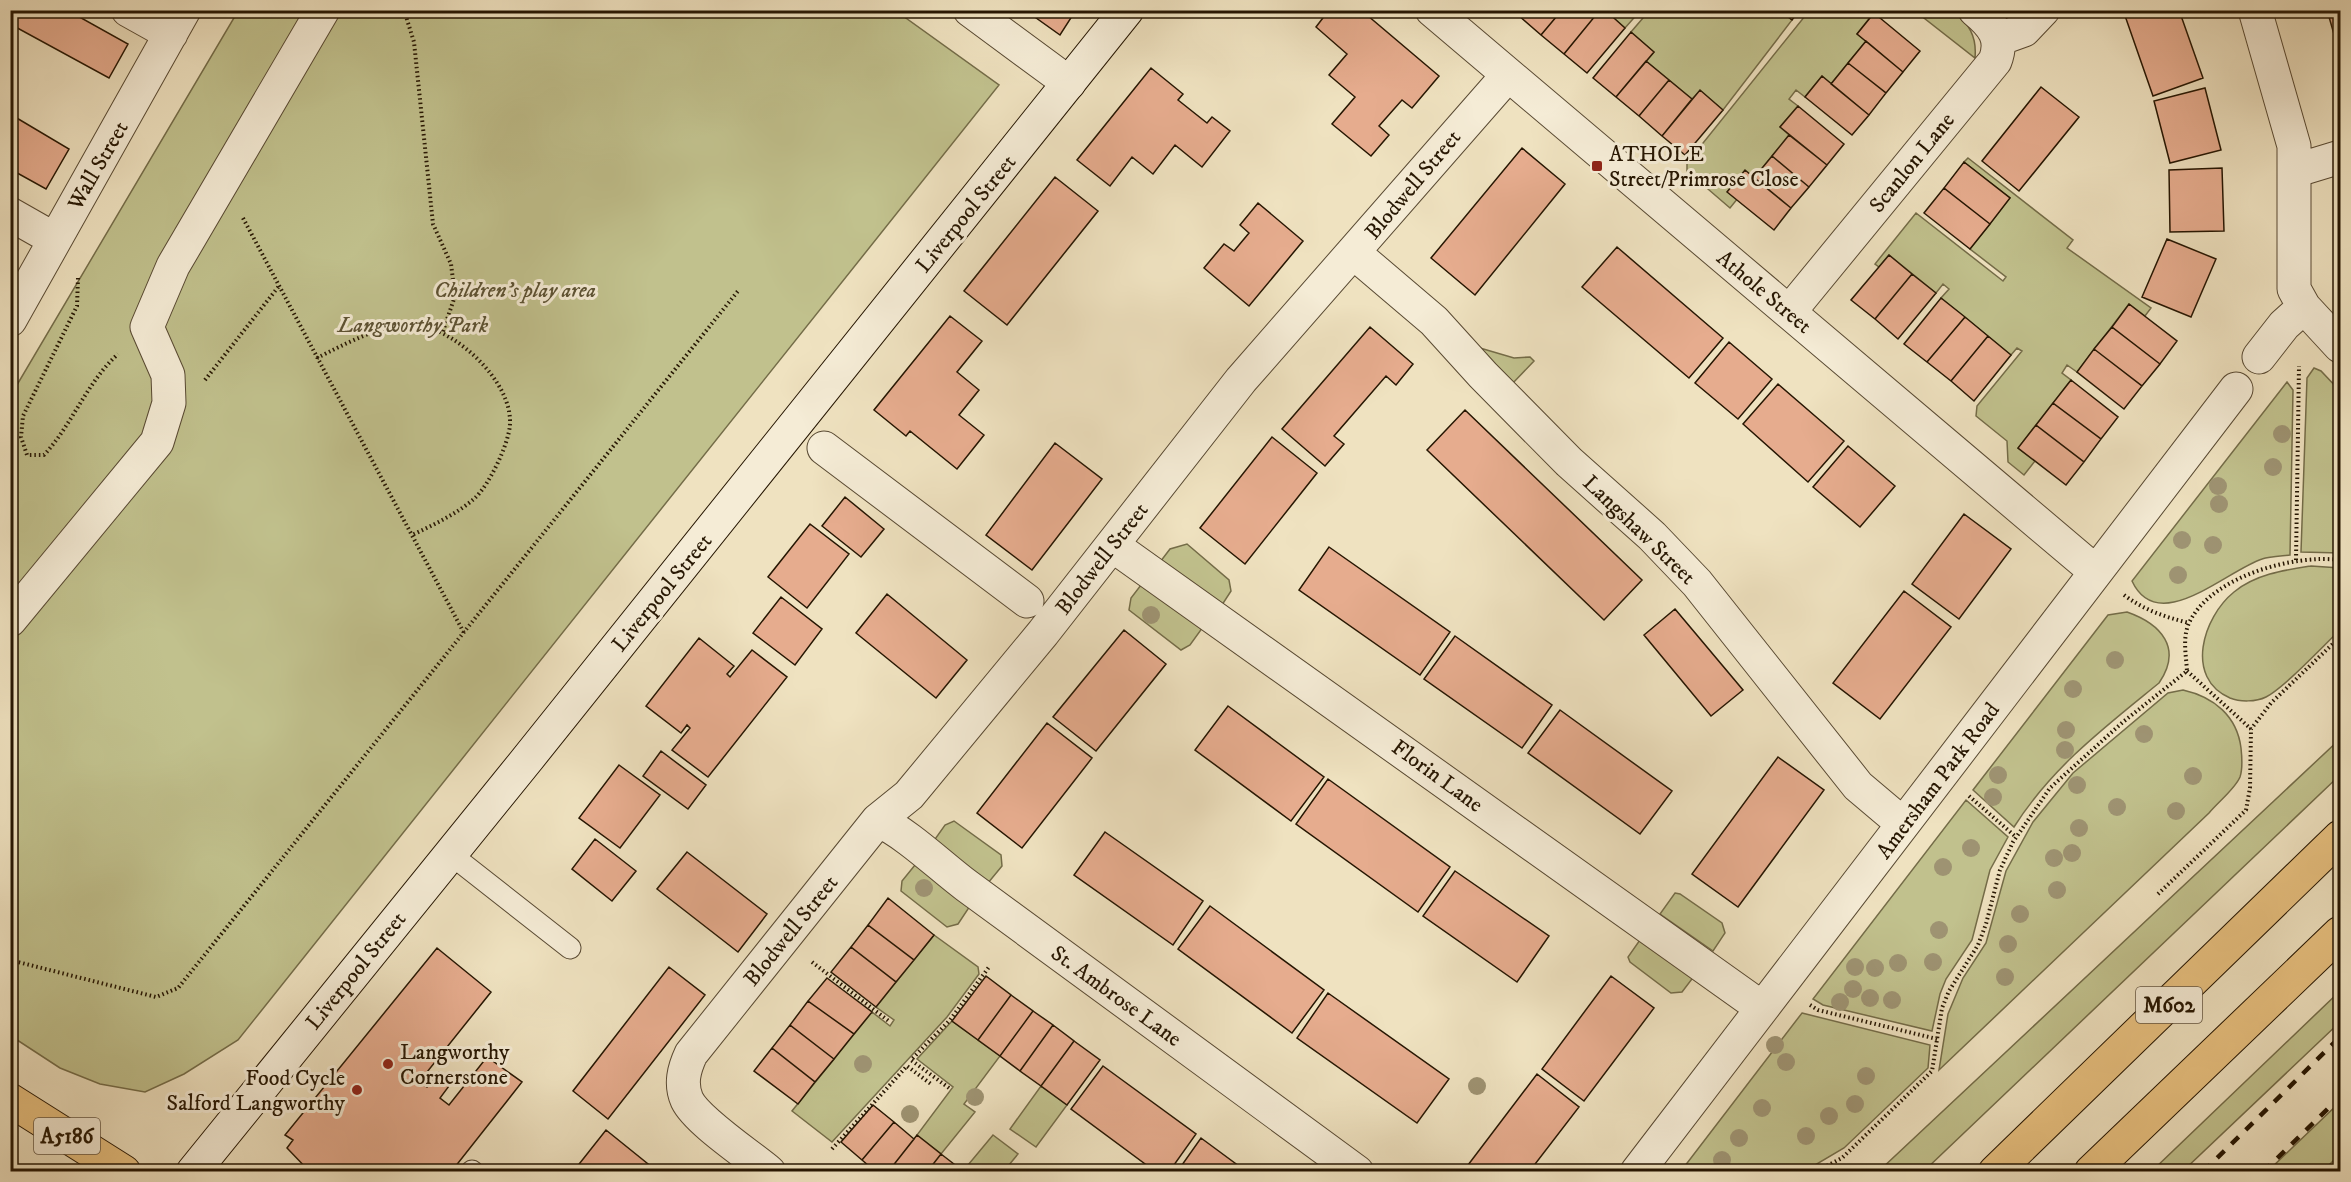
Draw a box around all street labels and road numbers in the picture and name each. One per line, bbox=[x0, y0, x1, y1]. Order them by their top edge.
street label: Scanlon Lane bbox=[1864, 107, 1961, 218]
street label: Wall Street bbox=[62, 116, 135, 216]
street label: Blodwell Street bbox=[1359, 125, 1467, 245]
street label: Liverpool Street bbox=[910, 149, 1022, 278]
street label: Athole Street bbox=[1711, 245, 1817, 340]
street label: Langshaw Street bbox=[1577, 470, 1701, 591]
street label: Blodwell Street bbox=[1050, 497, 1154, 620]
street label: Liverpool Street bbox=[606, 528, 718, 657]
street label: Amersham Park Road bbox=[1871, 697, 2006, 864]
street label: Florin Lane bbox=[1386, 734, 1488, 818]
street label: Blodwell Street bbox=[738, 870, 844, 992]
street label: Liverpool Street bbox=[300, 906, 412, 1035]
street label: St. Ambrose Lane bbox=[1045, 940, 1187, 1053]
road number: M602 bbox=[2136, 987, 2202, 1023]
road number: A5186 bbox=[34, 1118, 100, 1154]

